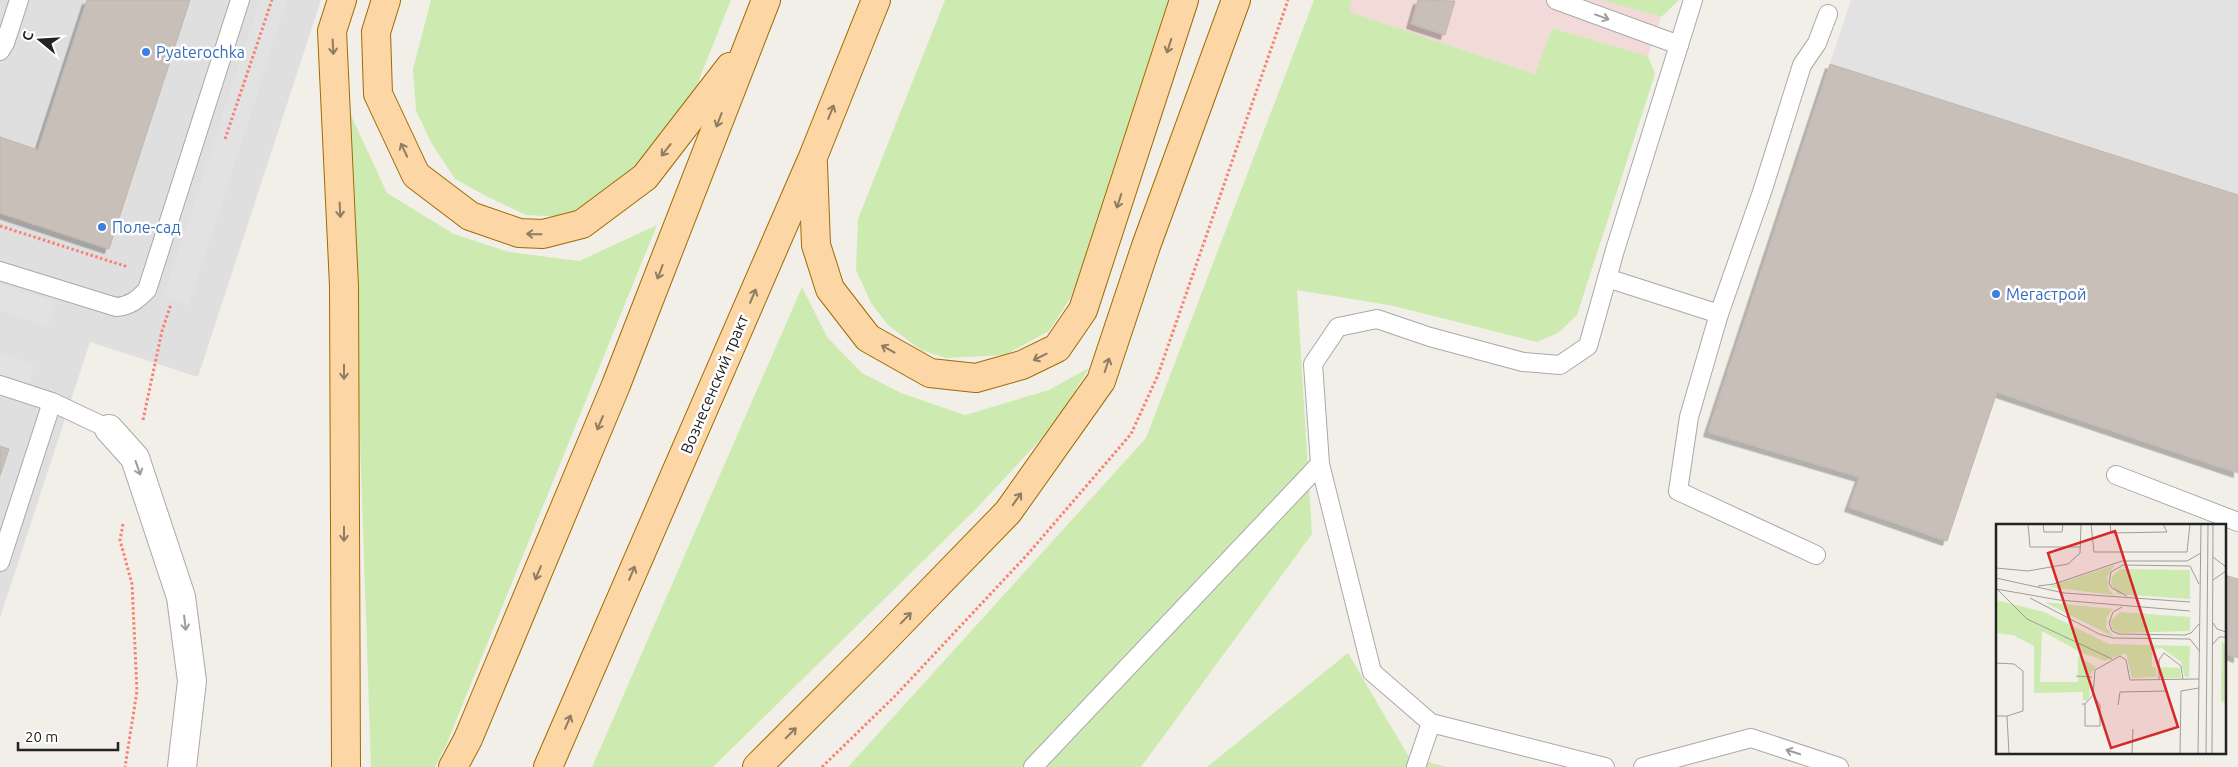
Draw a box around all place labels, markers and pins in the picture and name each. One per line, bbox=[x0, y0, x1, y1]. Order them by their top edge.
place label: Pyaterochka bbox=[156, 43, 245, 61]
marker: Pyaterochka bbox=[140, 46, 152, 58]
place label: Поле-сад bbox=[112, 218, 181, 236]
marker: Поле-сад bbox=[96, 221, 108, 233]
place label: Мегастрой bbox=[2006, 285, 2086, 303]
marker: Мегастрой bbox=[1990, 288, 2002, 300]

